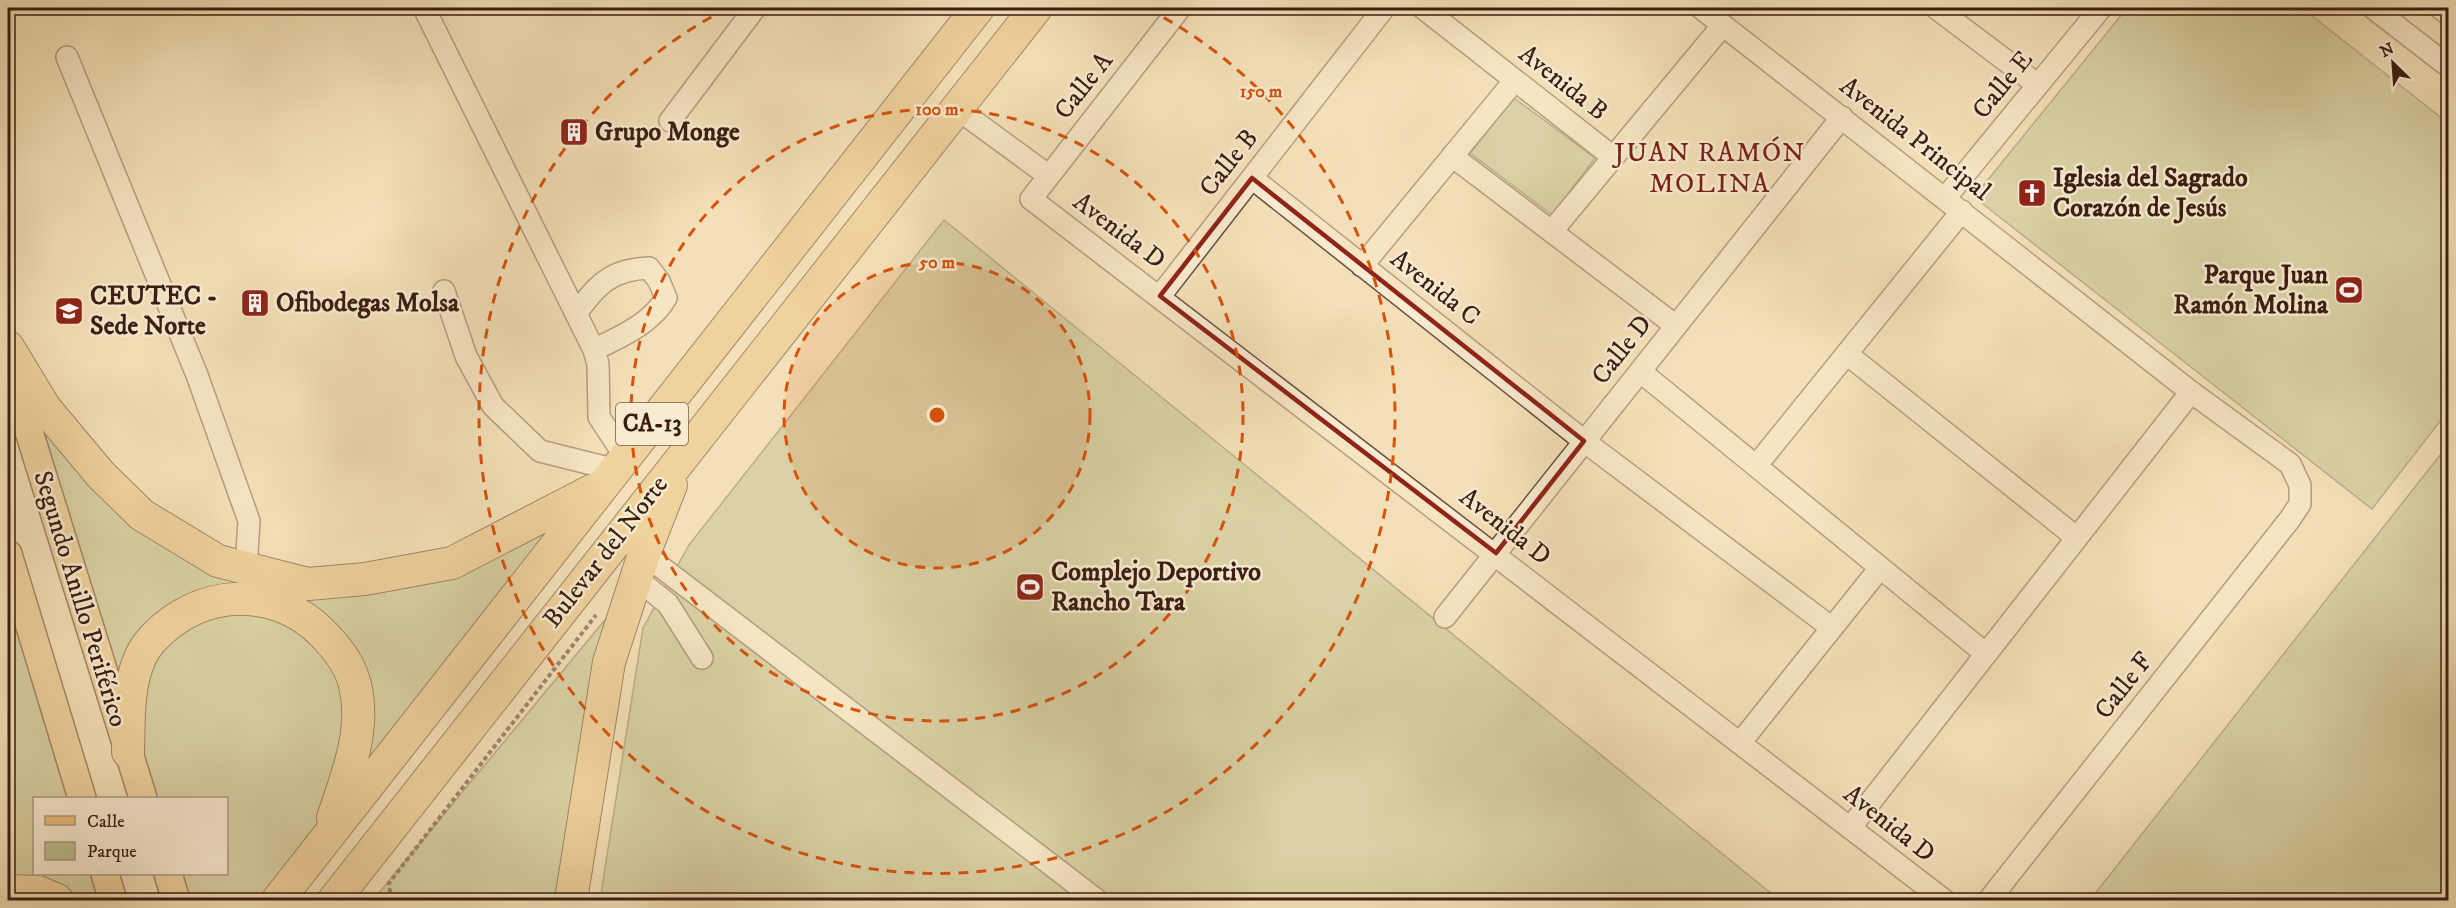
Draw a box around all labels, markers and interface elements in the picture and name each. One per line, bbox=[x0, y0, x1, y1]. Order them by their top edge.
north arrow bbox=[2363, 33, 2423, 93]
street label: Avenida B bbox=[1512, 38, 1614, 128]
text: N bbox=[2377, 38, 2397, 62]
street label: Calle E bbox=[1965, 44, 2041, 126]
street label: Calle A bbox=[1047, 45, 1121, 126]
street label: Avenida Principal bbox=[1833, 70, 1997, 208]
text: 150 m bbox=[1240, 81, 1283, 103]
text: 100 m bbox=[915, 99, 959, 121]
building icon: Grupo Monge bbox=[558, 116, 590, 148]
place label: Grupo Monge bbox=[595, 116, 740, 149]
street label: Calle B bbox=[1192, 123, 1266, 203]
district label: JUAN RAMÓN MOLINA bbox=[1611, 136, 1806, 201]
place label: Iglesia del Sagrado Corazón de Jesús bbox=[2053, 162, 2248, 225]
church icon: Iglesia del Sagrado Corazón de Jesús bbox=[2016, 177, 2048, 209]
street label: Avenida D bbox=[1066, 185, 1172, 277]
street label: Avenida C bbox=[1383, 243, 1487, 333]
text: 50 m bbox=[918, 252, 955, 274]
place label: Parque Juan Ramón Molina bbox=[2173, 259, 2329, 322]
sports icon: Parque Juan Ramón Molina bbox=[2333, 274, 2365, 306]
place label: CEUTEC - Sede Norte bbox=[90, 280, 217, 343]
building icon: Ofibodegas Molsa bbox=[239, 287, 271, 319]
place label: Ofibodegas Molsa bbox=[276, 287, 460, 320]
school or university icon: CEUTEC - Sede Norte bbox=[53, 295, 85, 327]
street label: Calle D bbox=[1585, 308, 1659, 392]
road number: CA-13 bbox=[616, 403, 688, 445]
centre of rings bbox=[927, 405, 947, 425]
street label: Segundo Anillo Periférico bbox=[25, 467, 135, 731]
street label: Bulevar del Norte bbox=[536, 469, 676, 635]
street label: Avenida D bbox=[1453, 481, 1557, 573]
place label: Complejo Deportivo Rancho Tara bbox=[1051, 556, 1261, 619]
sports icon: Complejo Deportivo Rancho Tara bbox=[1014, 571, 1046, 603]
street label: Calle F bbox=[2088, 646, 2160, 726]
street label: Avenida D bbox=[1837, 778, 1941, 870]
legend bbox=[33, 797, 228, 875]
text: Calle bbox=[87, 811, 125, 833]
text: Parque bbox=[87, 841, 137, 863]

